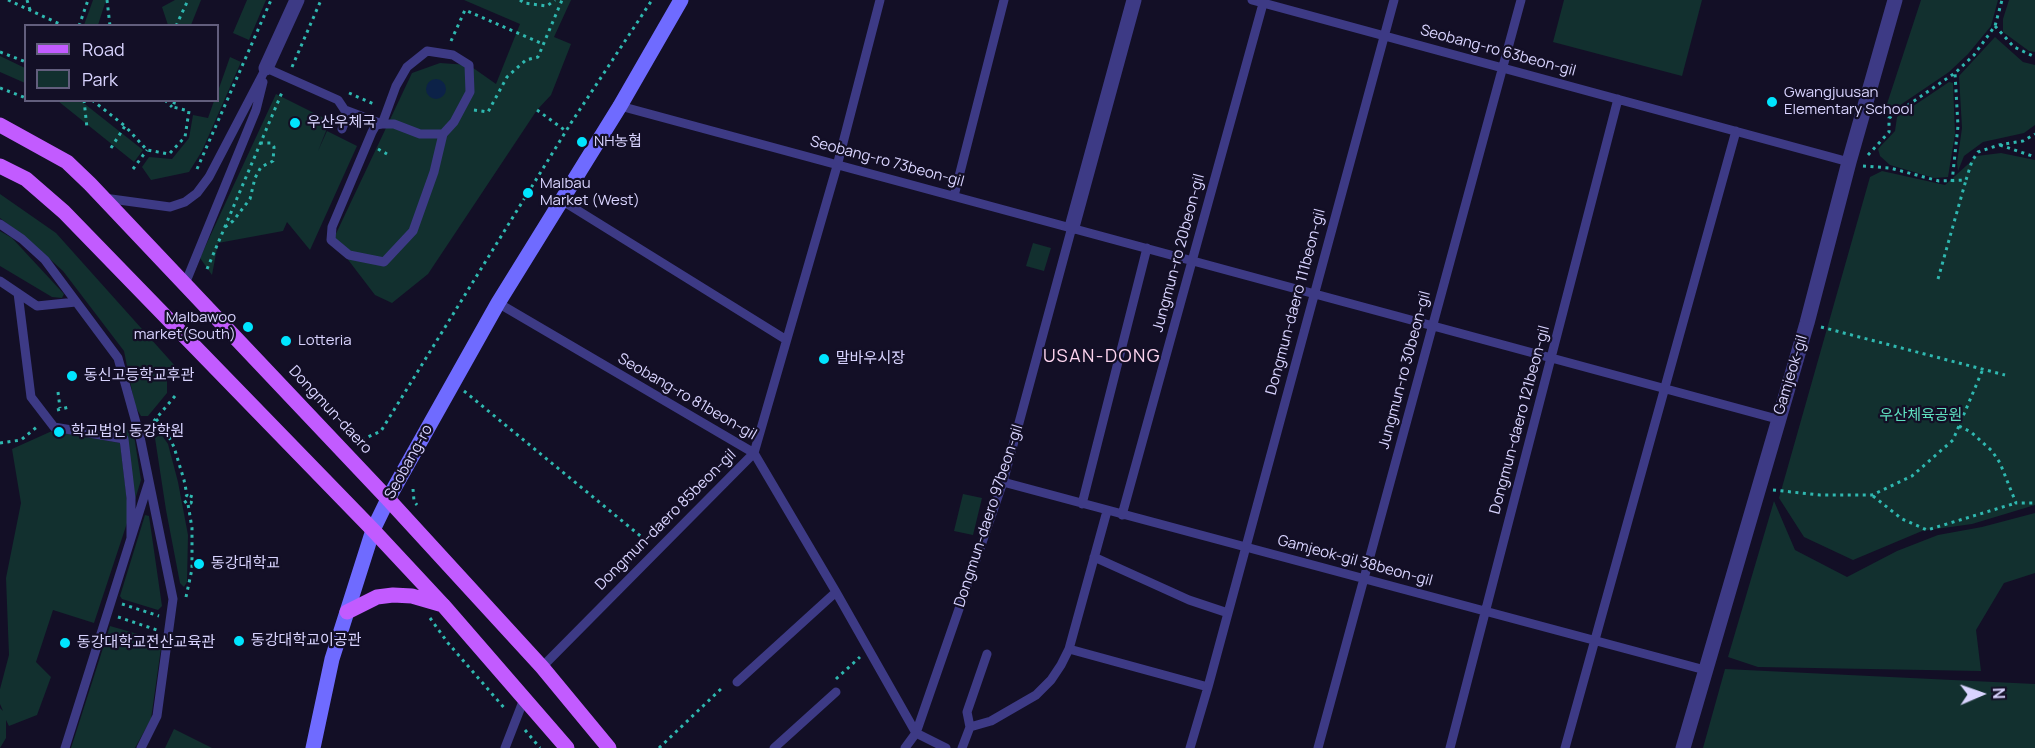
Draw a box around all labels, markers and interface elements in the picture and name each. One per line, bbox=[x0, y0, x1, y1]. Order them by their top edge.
street label: Seobang-ro 63beon-gil bbox=[1418, 22, 1578, 80]
legend bbox=[24, 24, 219, 102]
text: Road bbox=[82, 37, 125, 61]
text: Park bbox=[82, 67, 118, 91]
place label: Gwangjuusan Elementary School bbox=[1784, 84, 1913, 119]
marker: Gwangjuusan Elementary School bbox=[1765, 95, 1779, 109]
place label: 우산우체국 bbox=[307, 114, 376, 132]
marker: 우산우체국 bbox=[288, 116, 302, 130]
place label: NH농협 bbox=[594, 133, 642, 151]
street label: Seobang-ro 73beon-gil bbox=[808, 133, 966, 191]
marker: NH농협 bbox=[575, 135, 589, 149]
street label: Jungmun-ro 20beon-gil bbox=[1149, 172, 1209, 334]
place label: Malbau Market (West) bbox=[540, 175, 640, 210]
marker: Malbau Market (West) bbox=[521, 186, 535, 200]
street label: Dongmun-daero 111beon-gil bbox=[1262, 207, 1330, 397]
street label: Jungmun-ro 30beon-gil bbox=[1375, 289, 1435, 451]
place label: Malbawoo market(South) bbox=[134, 309, 236, 344]
marker: Malbawoo market(South) bbox=[241, 320, 255, 334]
street label: Dongmun-daero 121beon-gil bbox=[1486, 324, 1554, 516]
place label: Lotteria bbox=[298, 332, 352, 350]
street label: Gamjeok-gil bbox=[1770, 333, 1812, 417]
marker: Lotteria bbox=[279, 334, 293, 348]
district label: USAN-DONG bbox=[1043, 346, 1161, 368]
street label: Seobang-ro 81beon-gil bbox=[614, 350, 760, 444]
place label: 말바우시장 bbox=[836, 350, 905, 368]
marker: 말바우시장 bbox=[817, 352, 831, 366]
street label: Dongmun-daero bbox=[285, 362, 375, 458]
place label: 동신고등학교후관 bbox=[84, 367, 194, 385]
marker: 동신고등학교후관 bbox=[65, 369, 79, 383]
park label: 우산체육공원 bbox=[1880, 407, 1962, 425]
street label: Seobang-ro bbox=[381, 422, 437, 502]
street label: Dongmun-daero 97beon-gil bbox=[951, 422, 1027, 610]
place label: 학교법인 동강학원 bbox=[71, 423, 184, 441]
marker: 학교법인 동강학원 bbox=[52, 425, 66, 439]
street label: Dongmun-daero 85beon-gil bbox=[592, 446, 740, 594]
street label: Gamjeok-gil 38beon-gil bbox=[1275, 532, 1435, 590]
place label: 동강대학교 bbox=[211, 555, 280, 573]
marker: 동강대학교 bbox=[192, 557, 206, 571]
place label: 동강대학교이공관 bbox=[251, 632, 361, 650]
place label: 동강대학교전산교육관 bbox=[77, 634, 215, 652]
marker: 동강대학교이공관 bbox=[232, 634, 246, 648]
marker: 동강대학교전산교육관 bbox=[58, 636, 72, 650]
north arrow bbox=[1951, 664, 2011, 724]
text: N bbox=[1988, 687, 2010, 700]

